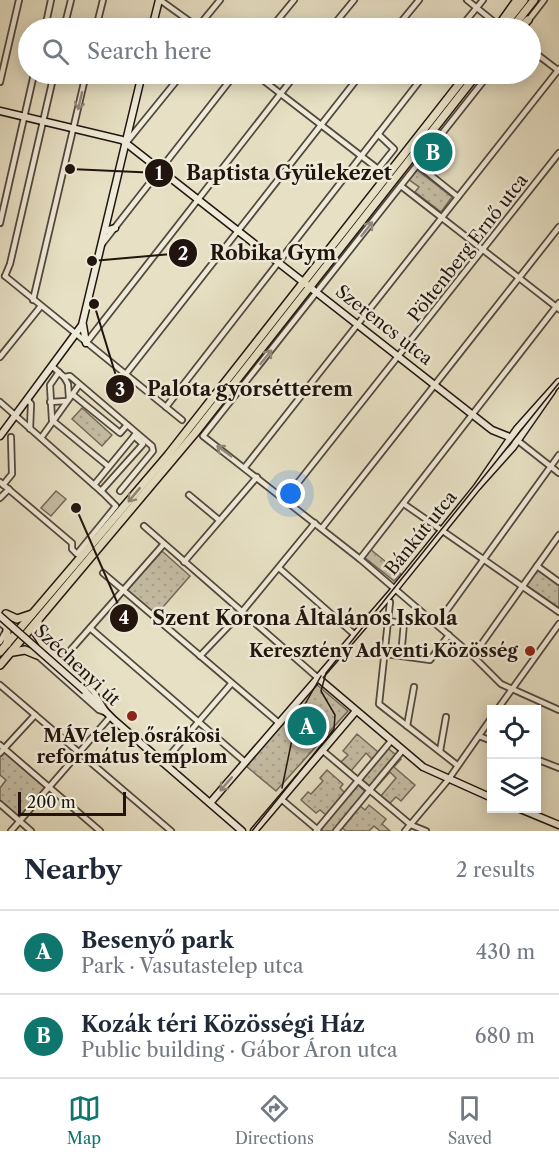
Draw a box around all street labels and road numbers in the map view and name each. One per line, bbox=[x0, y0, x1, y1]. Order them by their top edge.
street label: Pöltenberg Ernő utca bbox=[403, 169, 533, 326]
street label: Szerencs utca bbox=[331, 280, 437, 370]
street label: Bánkút utca bbox=[380, 486, 462, 580]
street label: Széchenyi út bbox=[30, 620, 125, 711]

